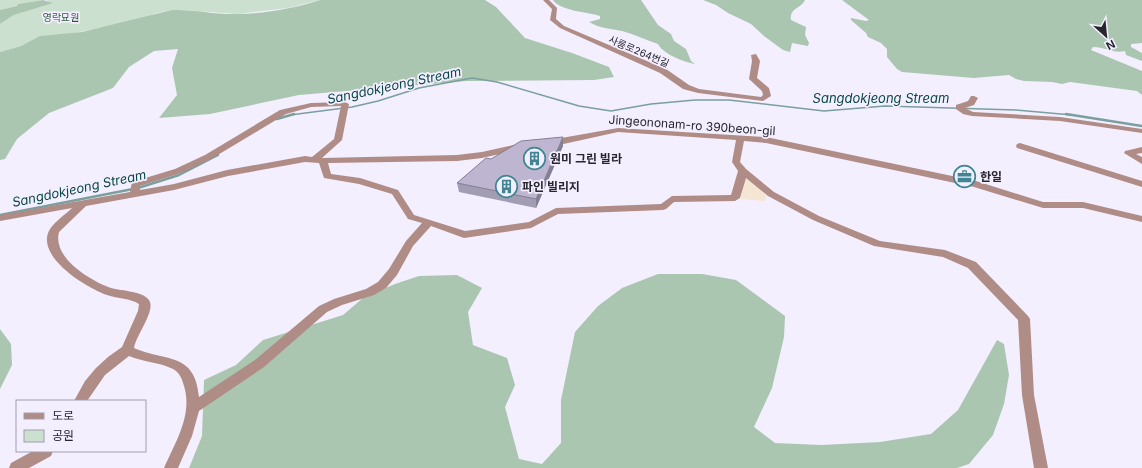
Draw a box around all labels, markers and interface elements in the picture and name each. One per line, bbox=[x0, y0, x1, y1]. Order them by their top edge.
park label: 영락묘원 bbox=[43, 11, 79, 23]
north arrow bbox=[1086, 16, 1126, 56]
street label: 사릉로264번길 bbox=[607, 33, 671, 69]
text: N bbox=[1104, 37, 1117, 53]
water label: Sangdokjeong Stream bbox=[325, 63, 463, 107]
water label: Sangdokjeong Stream bbox=[813, 90, 949, 106]
street label: Jingeononam-ro 390beon-gil bbox=[608, 112, 776, 138]
building icon: 원미 그린 빌라 bbox=[521, 145, 547, 171]
place label: 원미 그린 빌라 bbox=[550, 151, 622, 166]
office icon: 한일 bbox=[952, 163, 978, 189]
water label: Sangdokjeong Stream bbox=[10, 166, 148, 210]
place label: 한일 bbox=[980, 169, 1002, 184]
building icon: 파인 빌리지 bbox=[493, 173, 519, 199]
place label: 파인 빌리지 bbox=[522, 179, 580, 194]
legend bbox=[16, 400, 146, 452]
text: 도로 bbox=[52, 408, 74, 423]
text: 공원 bbox=[52, 428, 74, 443]

